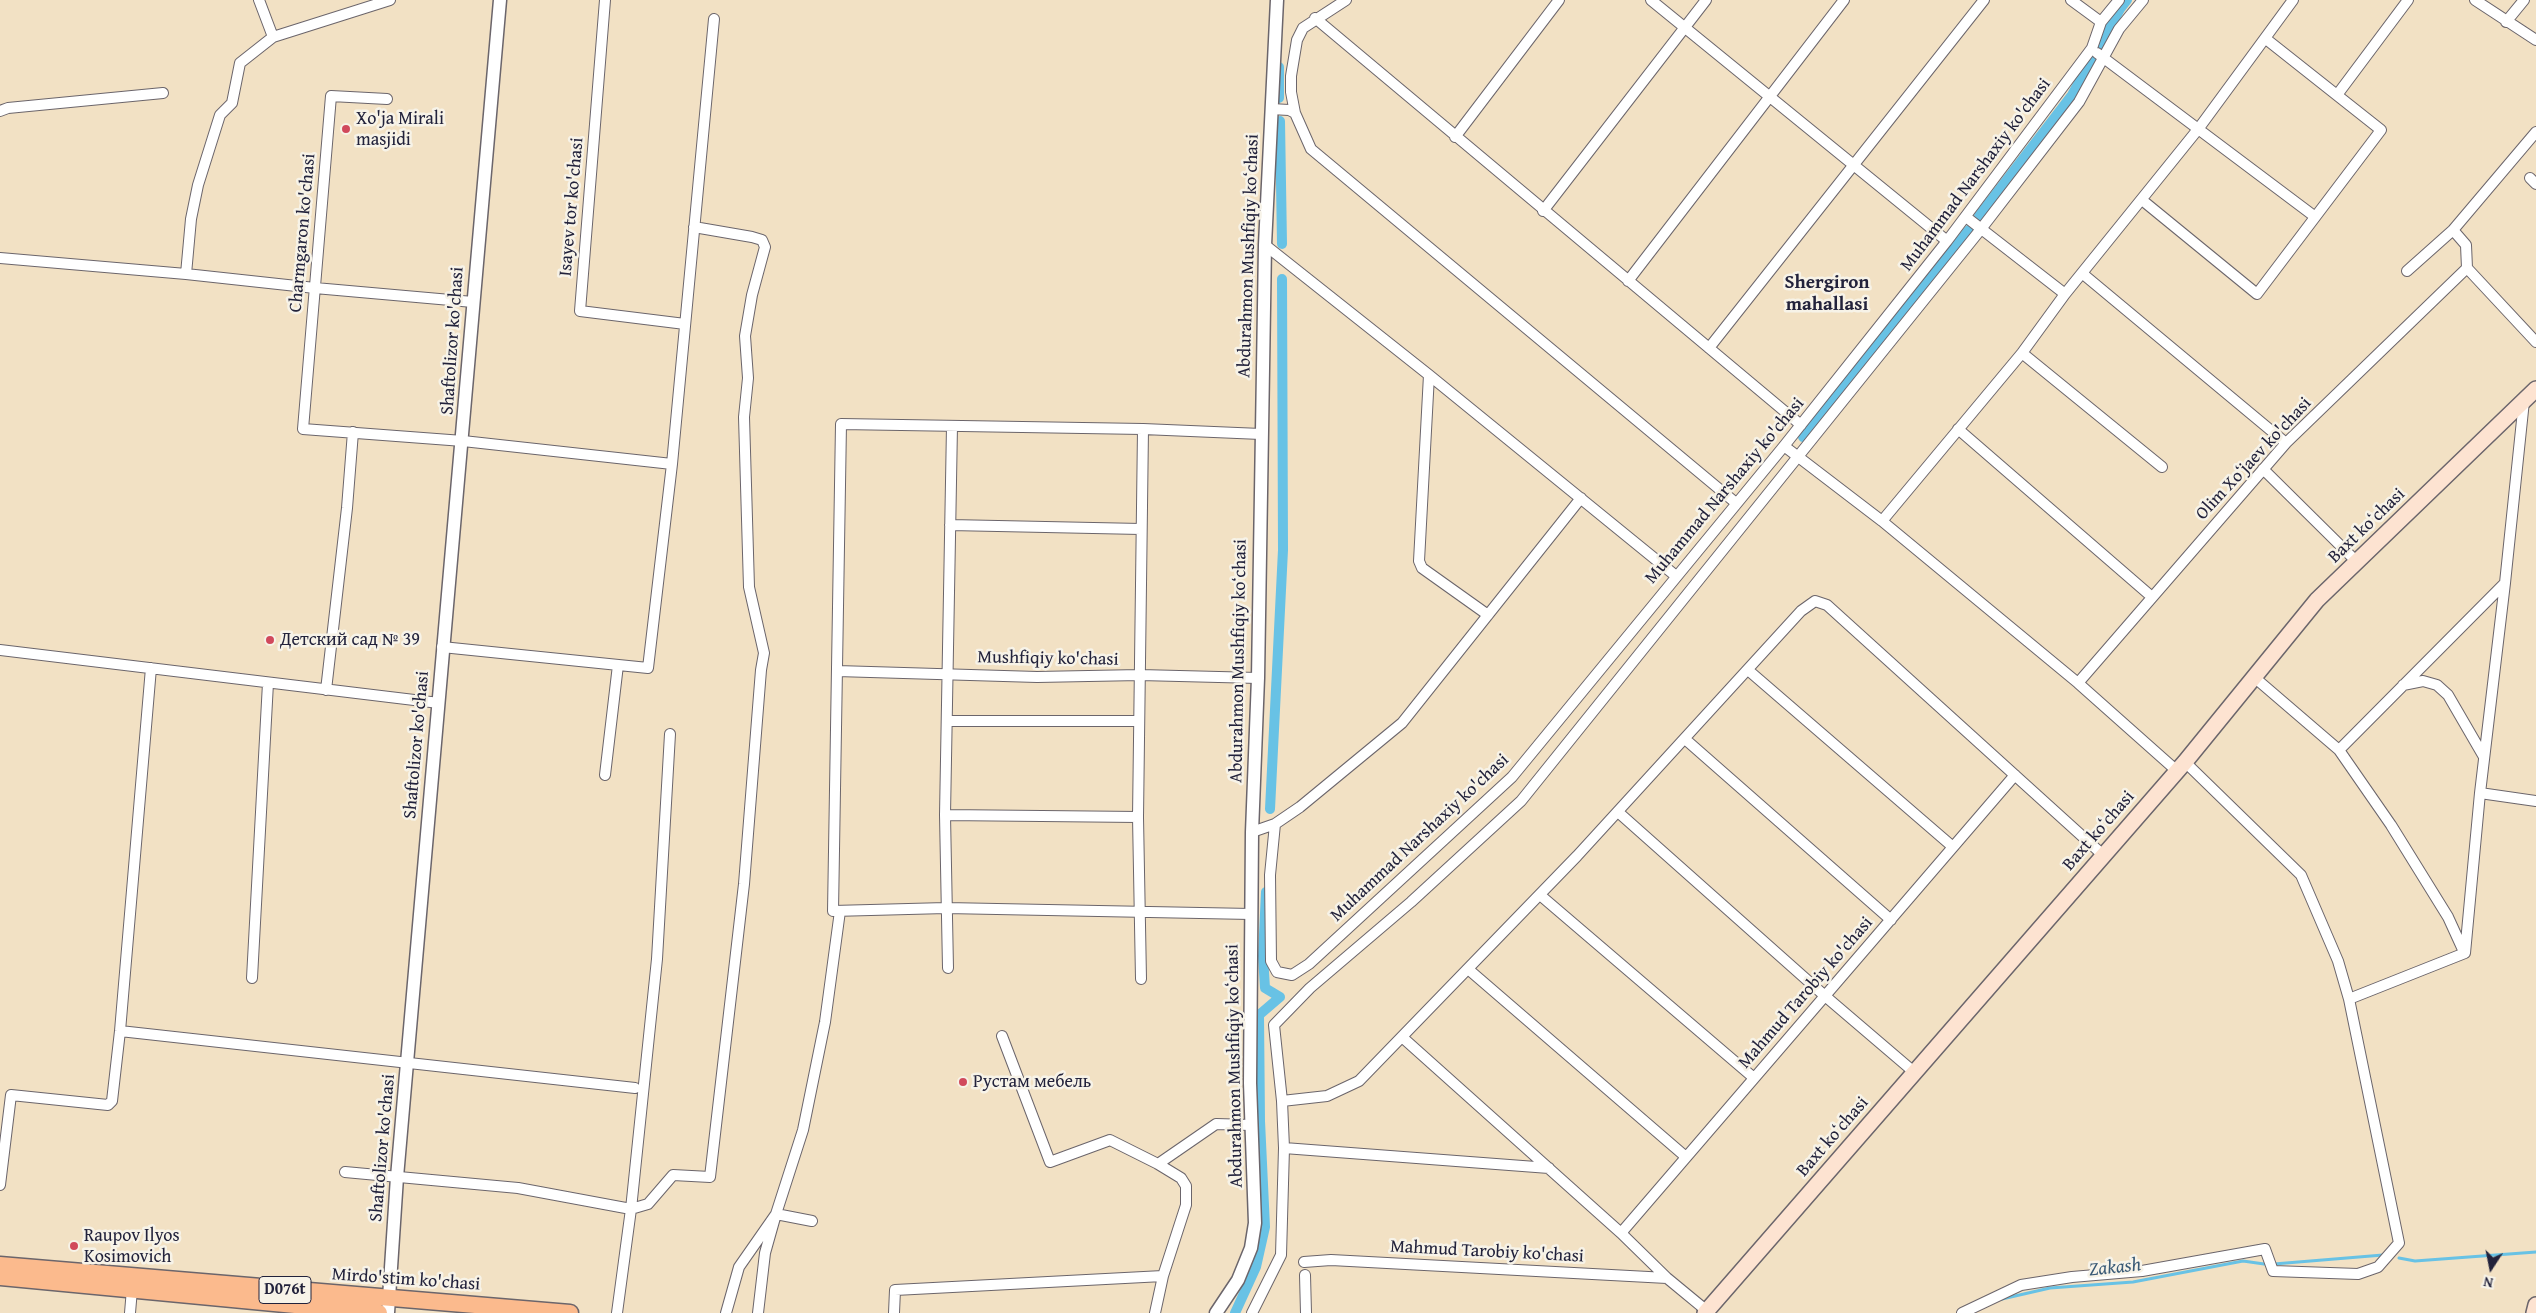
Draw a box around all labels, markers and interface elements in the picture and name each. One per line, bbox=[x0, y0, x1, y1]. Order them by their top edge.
street label: Muhammad Narshaxiy ko'chasi bbox=[1896, 74, 2056, 276]
place label: Xo'ja Mirali masjidi bbox=[356, 108, 444, 150]
marker: Xo'ja Mirali masjidi bbox=[340, 123, 352, 135]
street label: Abdurahmon Mushfiqiy koʻchasi bbox=[1234, 134, 1264, 378]
street label: Isayev tor ko'chasi bbox=[555, 137, 589, 277]
street label: Charmgaron ko'chasi bbox=[285, 153, 321, 313]
street label: Shaftolizor ko'chasi bbox=[437, 266, 469, 416]
district label: Shergiron mahallasi bbox=[1785, 272, 1869, 316]
street label: Olim Xoʻjaev ko'chasi bbox=[2192, 393, 2316, 525]
street label: Muhammad Narshaxiy ko'chasi bbox=[1641, 394, 1809, 588]
street label: Baxt koʻchasi bbox=[2324, 484, 2410, 568]
street label: Abdurahmon Mushfiqiy koʻchasi bbox=[1226, 539, 1252, 783]
place label: Детский сад № 39 bbox=[280, 629, 420, 651]
marker: Детский сад № 39 bbox=[264, 634, 276, 646]
street label: Mushfiqiy ko'chasi bbox=[977, 647, 1119, 671]
street label: Shaftolizor ko'chasi bbox=[400, 670, 434, 820]
street label: Muhammad Narshaxiy ko'chasi bbox=[1326, 750, 1514, 926]
street label: Baxt koʻchasi bbox=[2058, 787, 2140, 875]
street label: Mahmud Tarobiy ko'chasi bbox=[1734, 913, 1878, 1073]
street label: Abdurahmon Mushfiqiy koʻchasi bbox=[1222, 944, 1248, 1188]
place label: Рустам мебель bbox=[973, 1071, 1091, 1093]
street label: Shaftolizor ko'chasi bbox=[366, 1073, 400, 1223]
marker: Рустам мебель bbox=[957, 1076, 969, 1088]
street label: Baxt koʻchasi bbox=[1792, 1093, 1874, 1181]
place label: Raupov Ilyos Kosimovich bbox=[84, 1225, 180, 1268]
street label: Mahmud Tarobiy ko'chasi bbox=[1390, 1236, 1584, 1268]
marker: Raupov Ilyos Kosimovich bbox=[68, 1240, 80, 1252]
north arrow bbox=[2466, 1243, 2516, 1293]
water label: Zakash bbox=[2088, 1254, 2142, 1282]
street label: Mirdo'stim ko'chasi bbox=[331, 1264, 481, 1296]
text: N bbox=[2482, 1272, 2495, 1293]
road number: D076t bbox=[259, 1276, 311, 1304]

